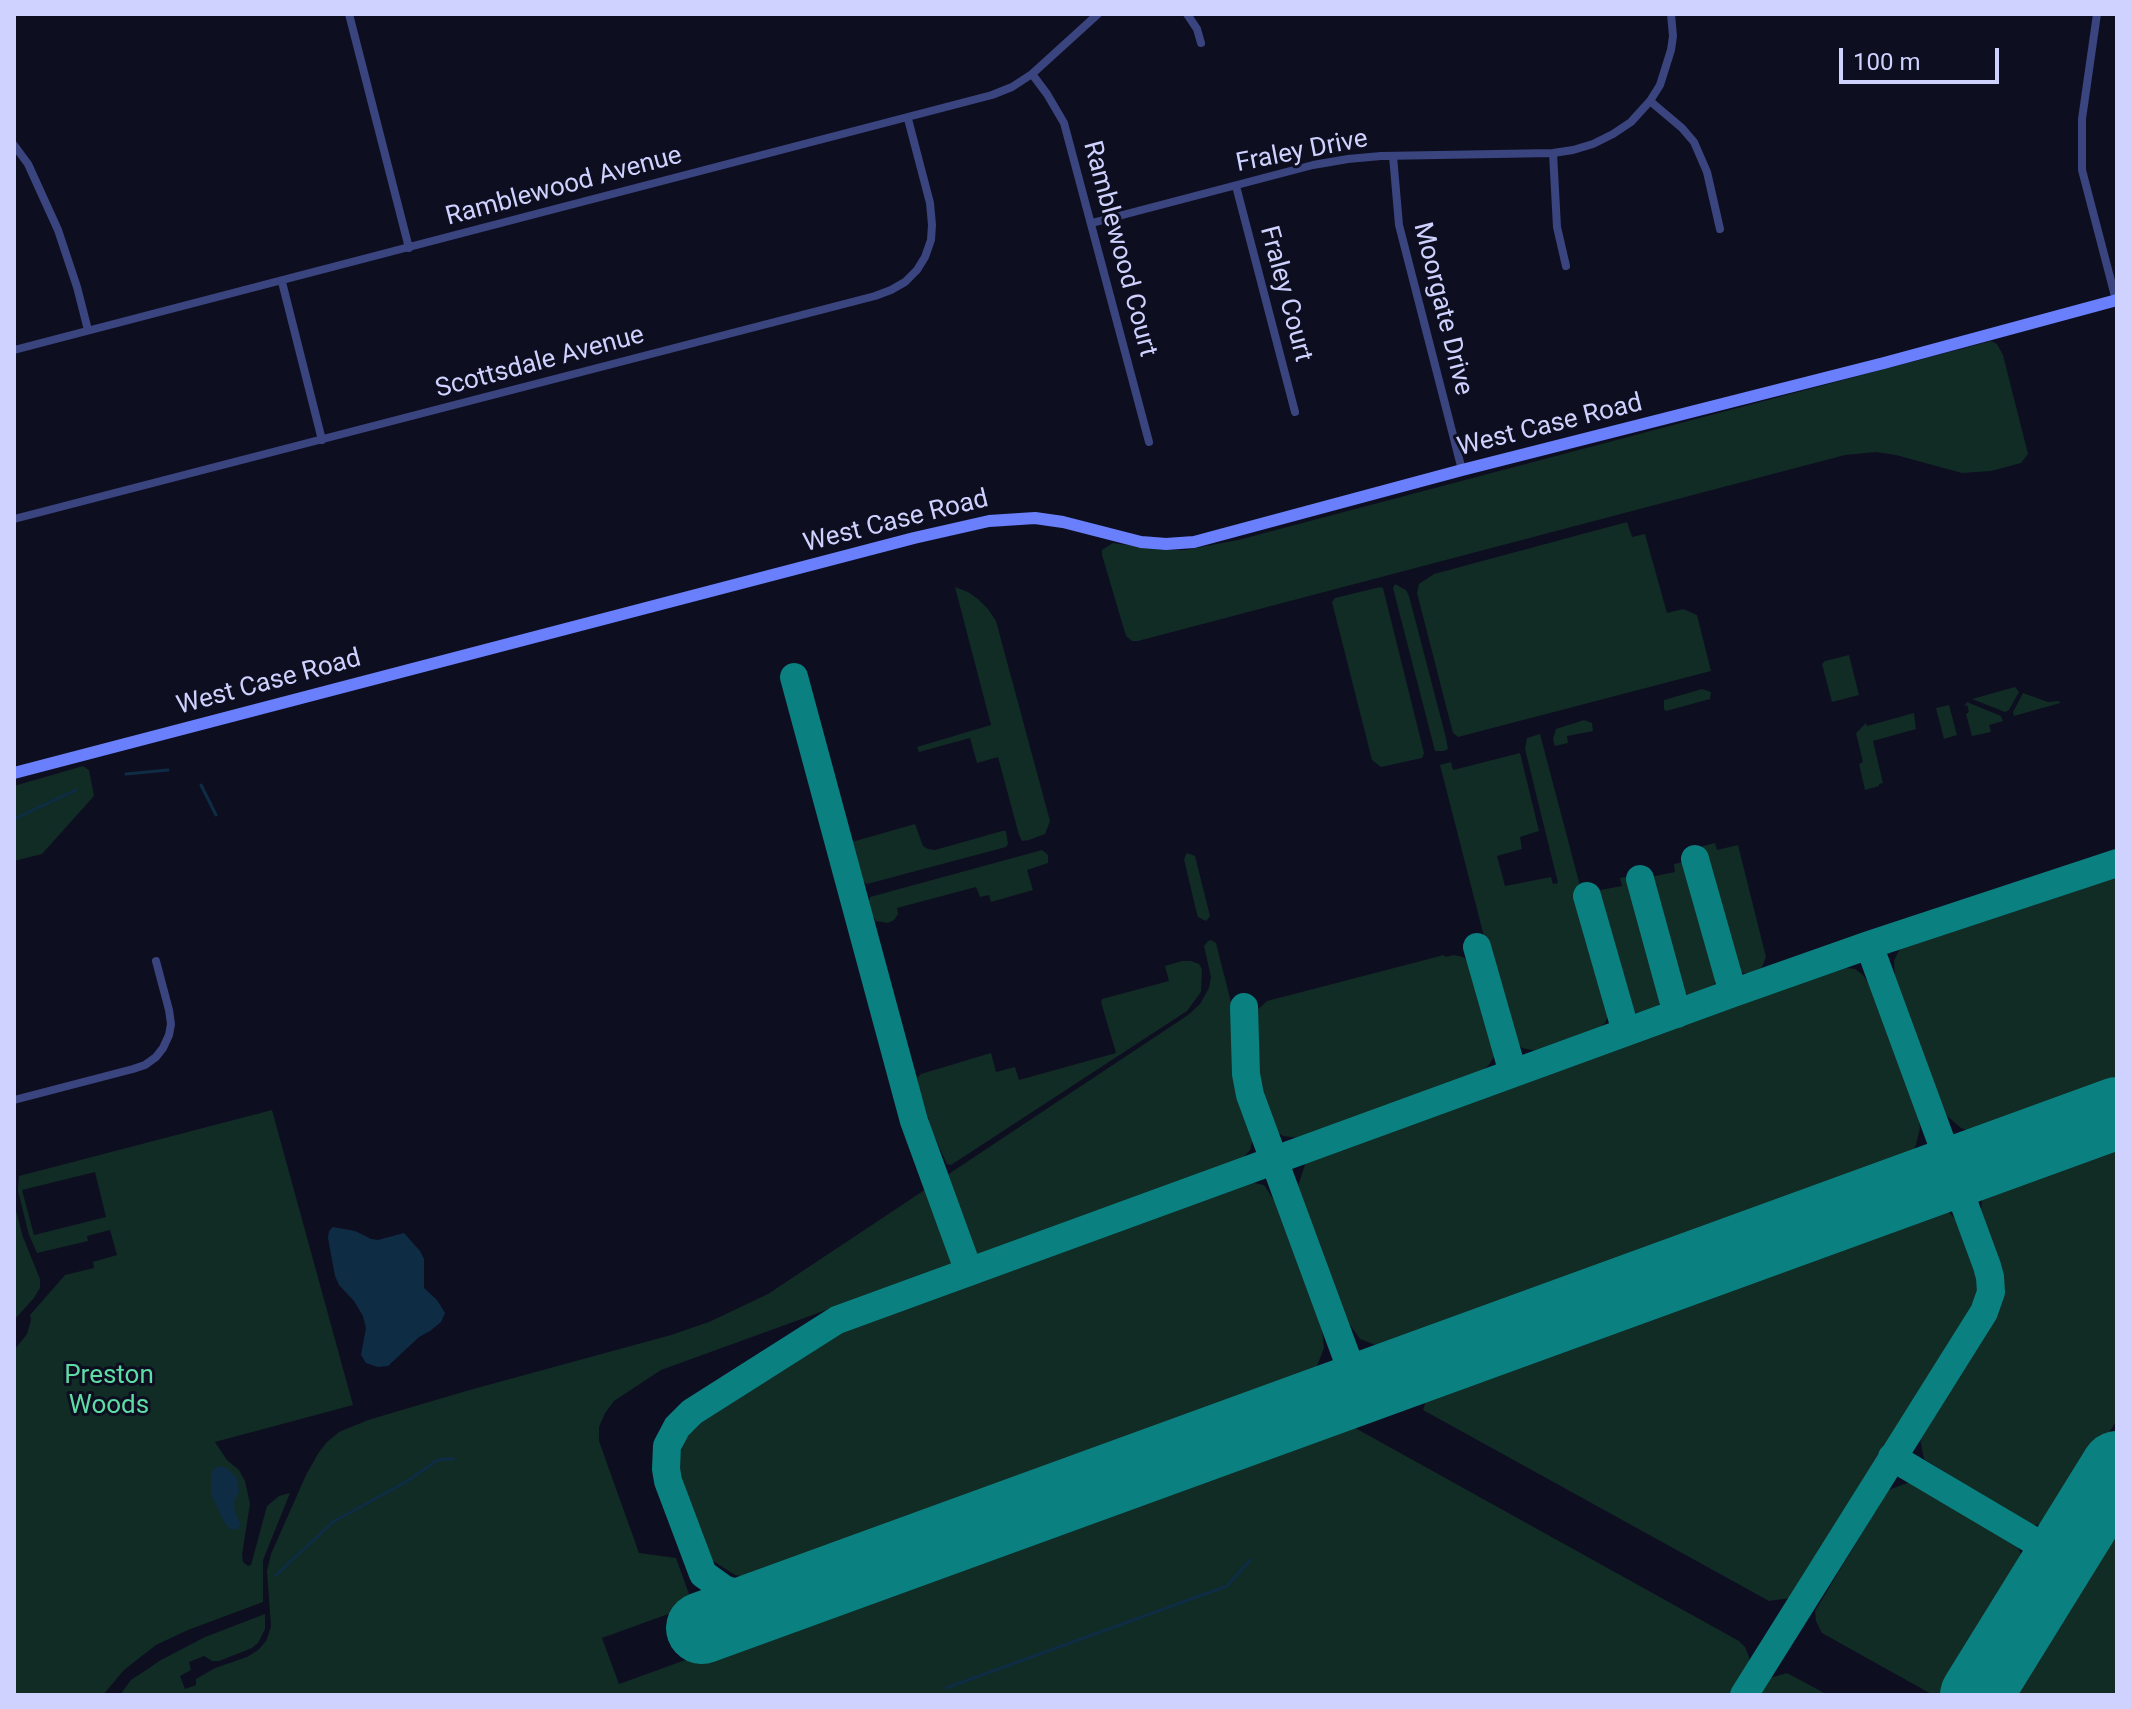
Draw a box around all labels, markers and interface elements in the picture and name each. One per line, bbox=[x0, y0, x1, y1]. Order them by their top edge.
scale bar bbox=[1843, 32, 2003, 82]
text: 100 m bbox=[1853, 48, 1920, 76]
street label: Fraley Drive bbox=[1233, 124, 1371, 180]
street label: Ramblewood Court bbox=[1075, 138, 1163, 360]
street label: Ramblewood Avenue bbox=[443, 140, 685, 234]
street label: Moorgate Drive bbox=[1405, 219, 1479, 399]
street label: Fraley Court bbox=[1252, 223, 1318, 365]
street label: Scottsdale Avenue bbox=[432, 320, 648, 406]
street label: West Case Road bbox=[1454, 388, 1646, 464]
street label: West Case Road bbox=[800, 484, 992, 560]
street label: West Case Road bbox=[174, 643, 364, 723]
park label: Preston Woods bbox=[64, 1360, 154, 1422]

